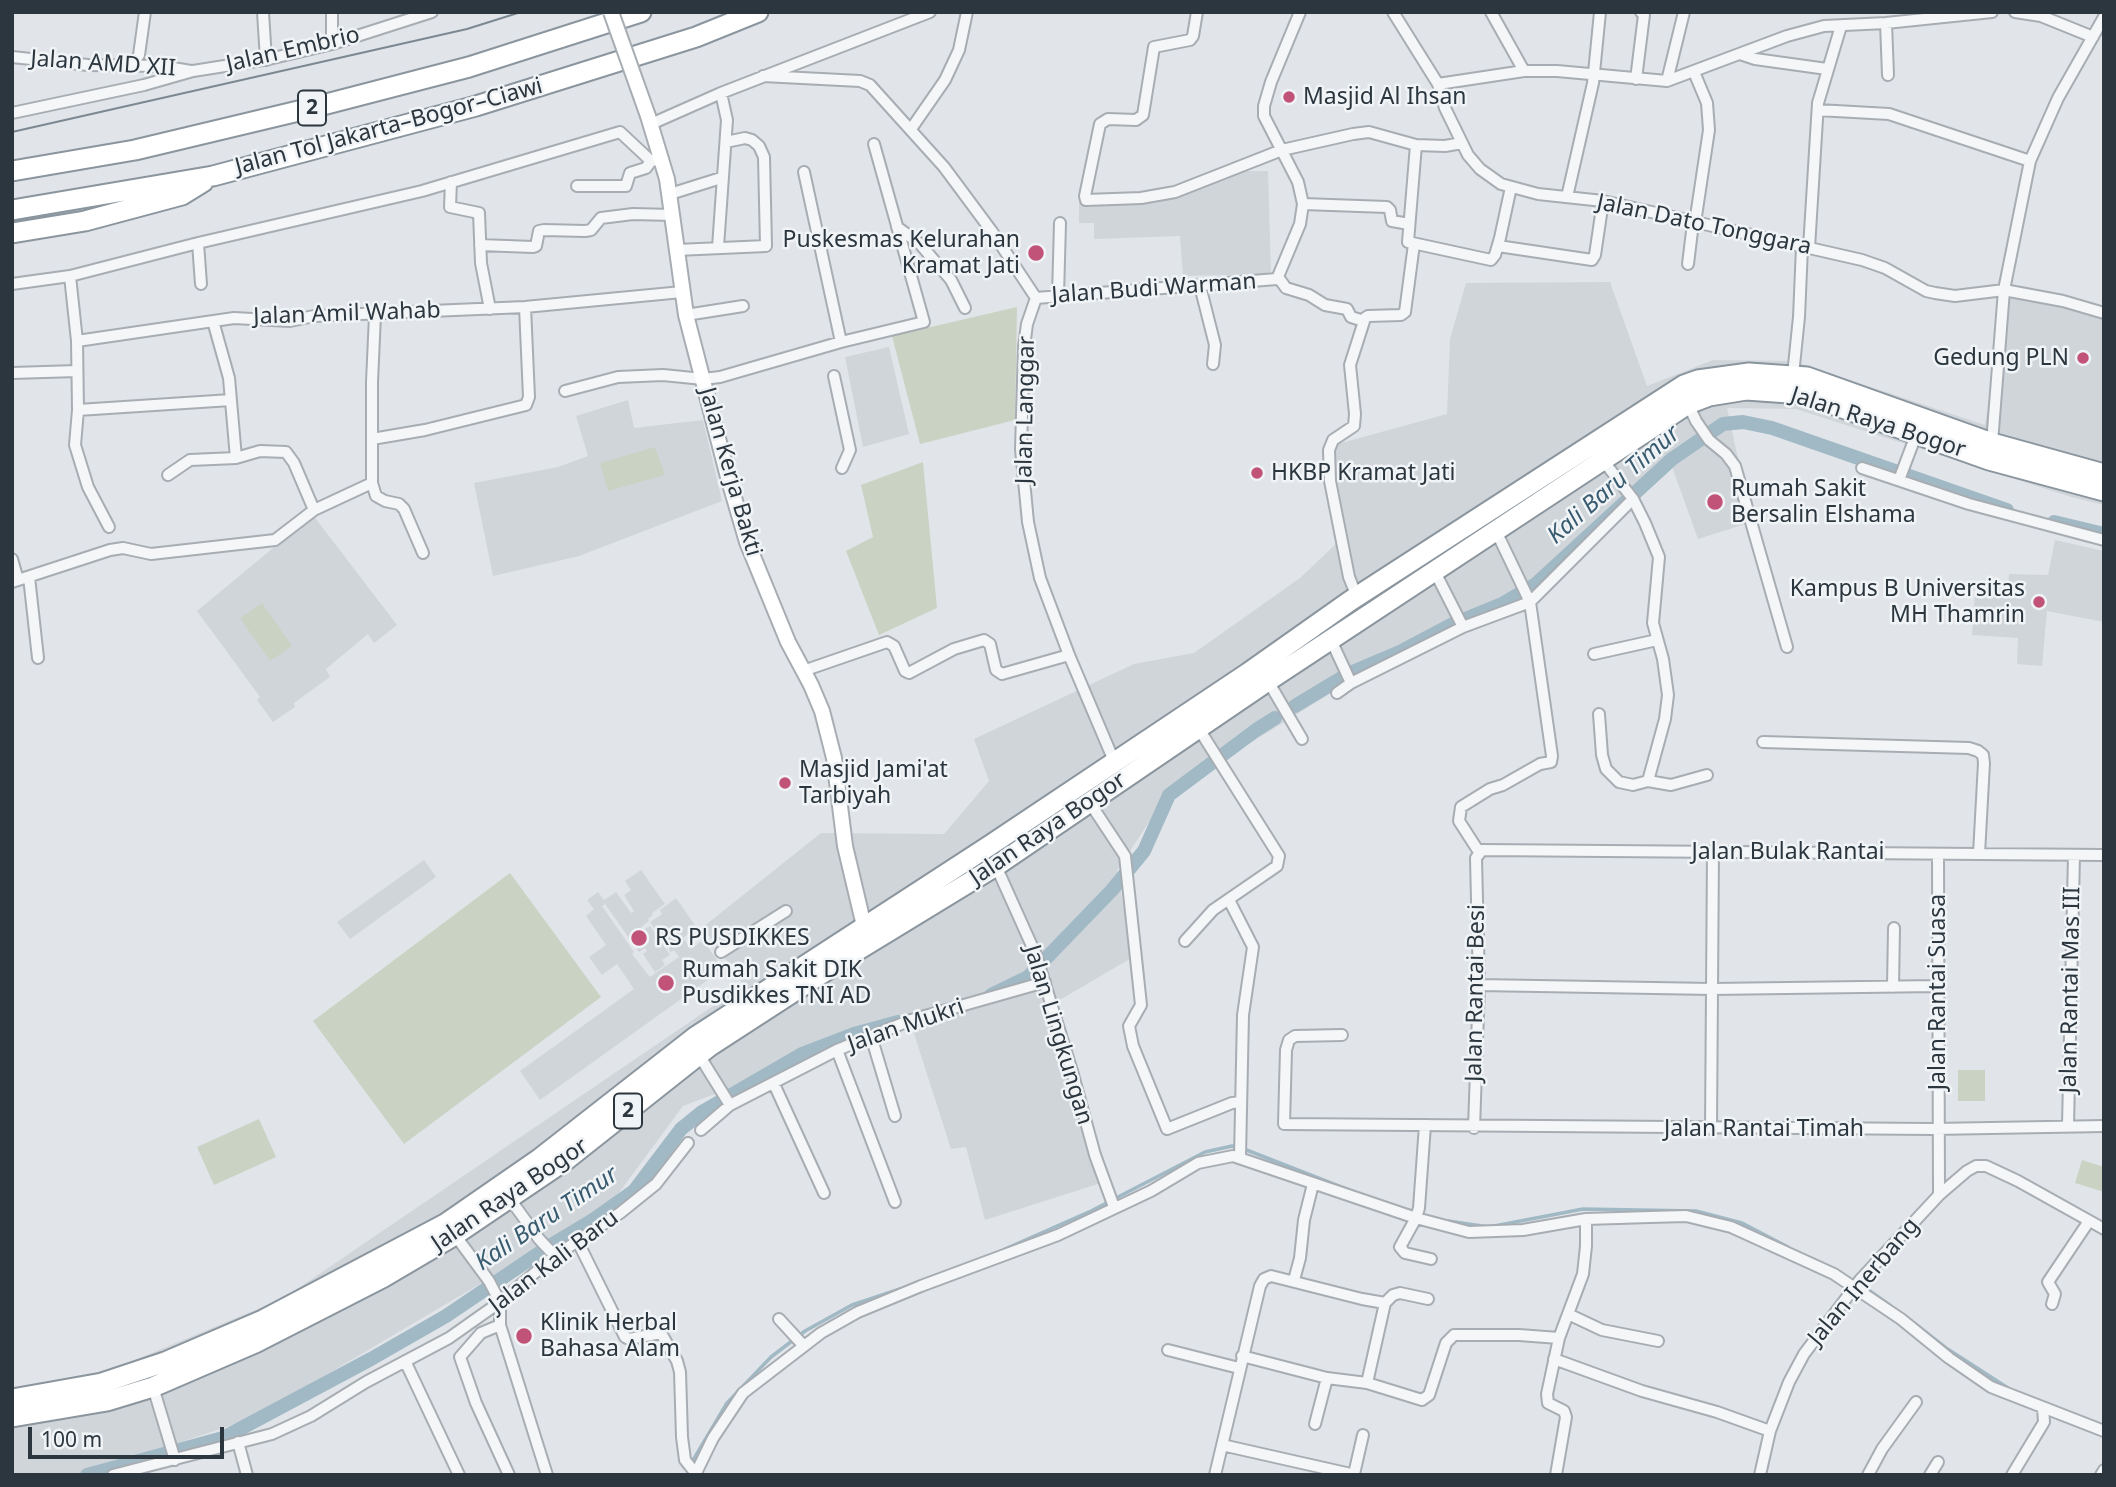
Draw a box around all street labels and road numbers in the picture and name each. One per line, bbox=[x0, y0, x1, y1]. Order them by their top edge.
street label: Jalan Embrio bbox=[224, 21, 362, 79]
street label: Jalan AMD XII bbox=[29, 45, 177, 83]
street label: Jalan Tol Jakarta–Bogor–Ciawi bbox=[232, 73, 546, 181]
road number: 2 bbox=[298, 90, 326, 126]
street label: Jalan Dato Tonggara bbox=[1594, 189, 1814, 261]
street label: Jalan Budi Warman bbox=[1051, 268, 1257, 310]
street label: Jalan Amil Wahab bbox=[253, 297, 441, 331]
street label: Jalan Langgar bbox=[1011, 336, 1041, 484]
street label: Jalan Raya Bogor bbox=[1787, 382, 1969, 464]
street label: Jalan Kerja Bakti bbox=[693, 385, 767, 559]
street label: Jalan Raya Bogor bbox=[965, 767, 1131, 891]
street label: Jalan Bulak Rantai bbox=[1691, 838, 1885, 866]
street label: Jalan Rantai Mas III bbox=[2055, 886, 2087, 1094]
street label: Jalan Rantai Suasa bbox=[1924, 894, 1952, 1090]
street label: Jalan Rantai Besi bbox=[1461, 904, 1491, 1082]
street label: Jalan Lingkungan bbox=[1018, 942, 1098, 1128]
street label: Jalan Mukri bbox=[844, 993, 968, 1059]
road number: 2 bbox=[614, 1094, 642, 1128]
street label: Jalan Rantai Timah bbox=[1664, 1115, 1864, 1143]
street label: Jalan Raya Bogor bbox=[427, 1133, 593, 1257]
street label: Jalan Kali Baru bbox=[484, 1204, 624, 1320]
street label: Jalan Inerbang bbox=[1803, 1213, 1925, 1351]

